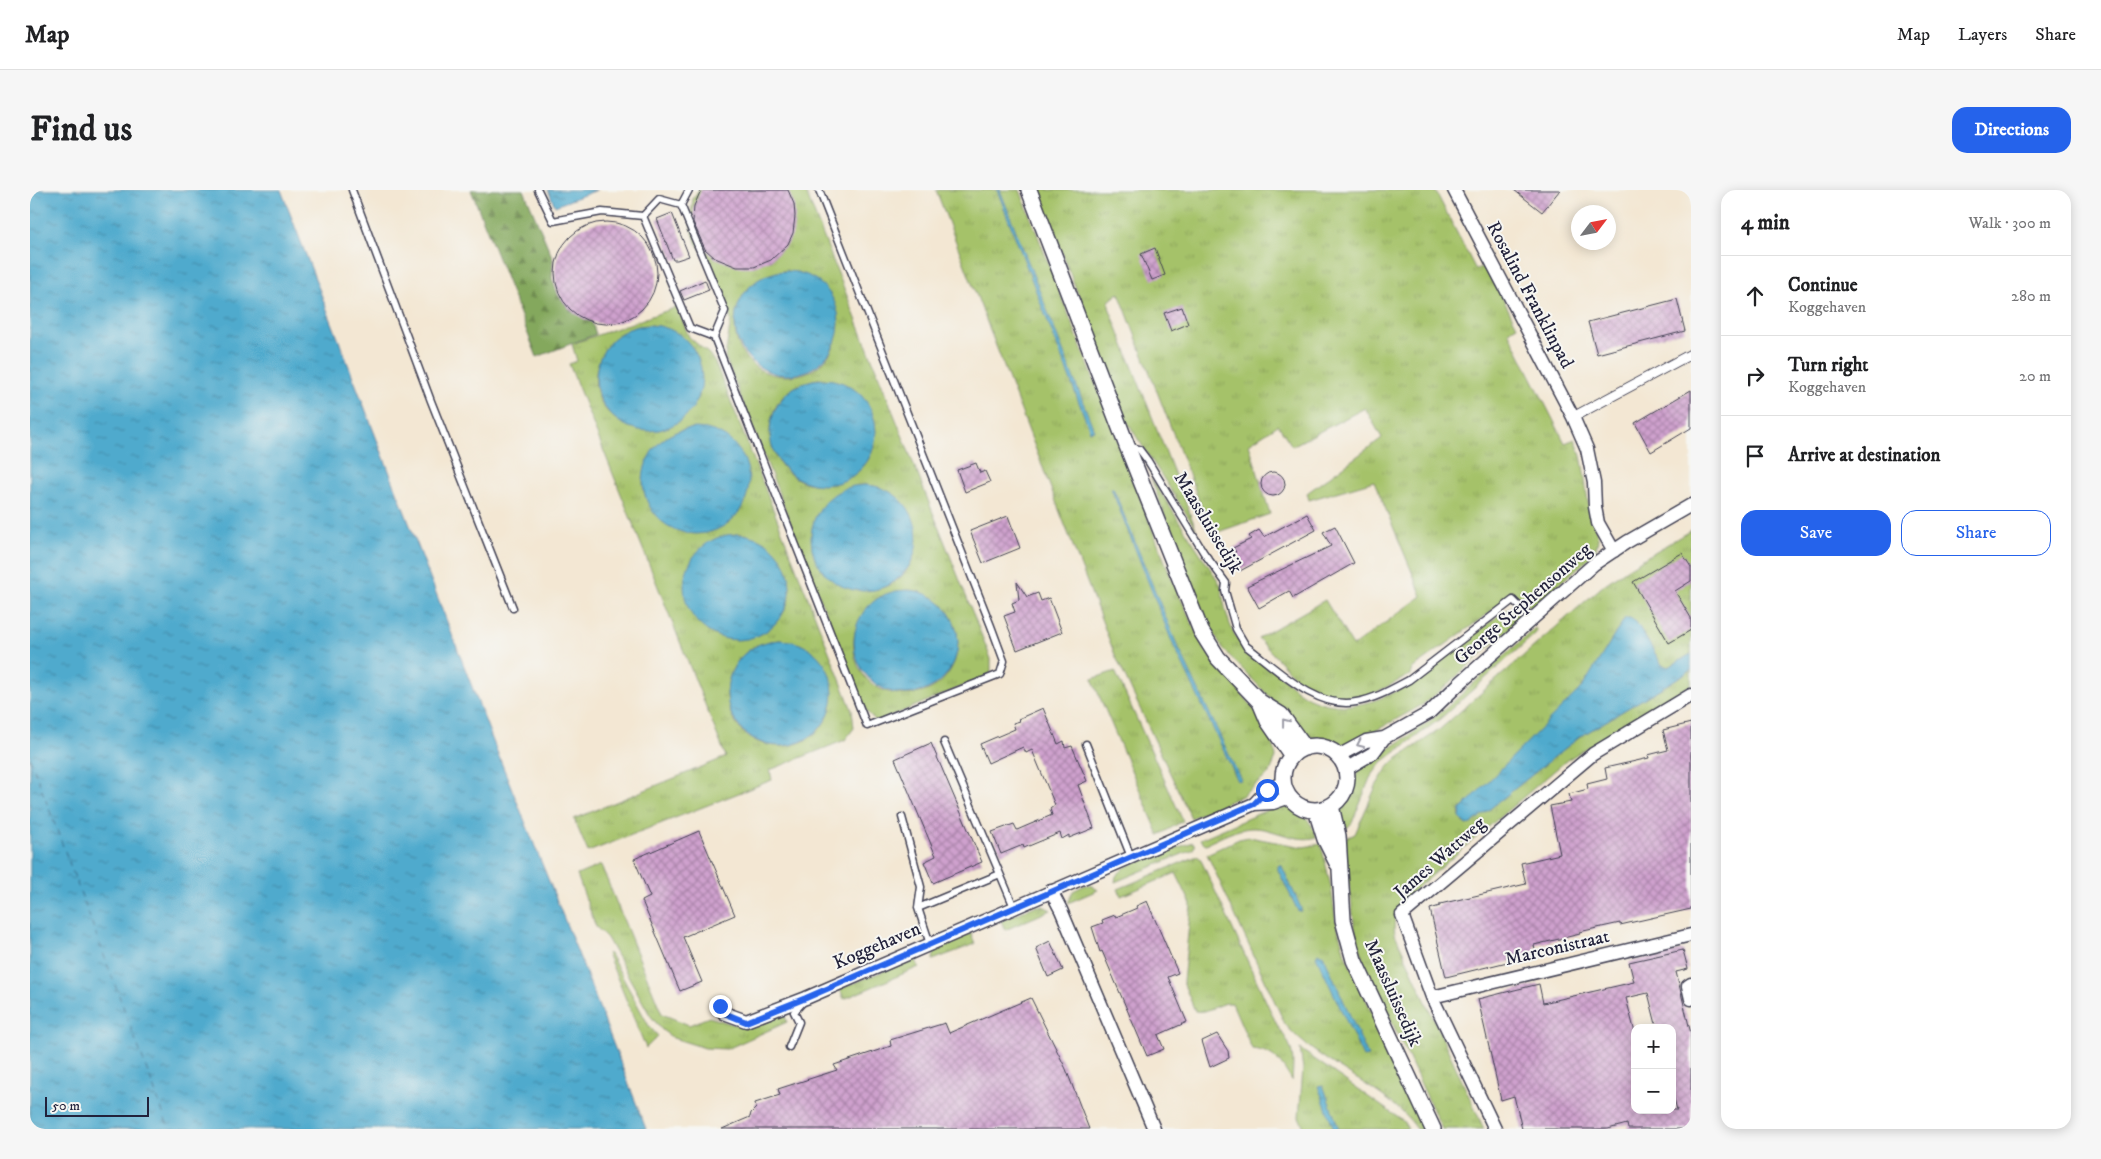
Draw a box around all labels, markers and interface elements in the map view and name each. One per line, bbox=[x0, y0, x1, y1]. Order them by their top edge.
text: Map bbox=[25, 20, 69, 50]
text: Map bbox=[1897, 24, 1930, 46]
text: Layers bbox=[1958, 24, 2007, 46]
text: Share bbox=[2035, 24, 2076, 46]
button: Directions bbox=[1952, 107, 2071, 153]
text: Find us bbox=[30, 108, 132, 152]
north arrow bbox=[1571, 205, 1616, 250]
text: 4 min bbox=[1741, 210, 1790, 236]
text: Walk · 300 m bbox=[1968, 213, 2051, 233]
street label: Rosalind Franklinpad bbox=[1482, 218, 1579, 373]
text: Continue bbox=[1788, 274, 1858, 297]
icon: ahead bbox=[1741, 282, 1769, 310]
text: 280 m bbox=[2011, 286, 2051, 306]
text: Koggehaven bbox=[1788, 297, 1866, 317]
text: Turn right bbox=[1788, 354, 1868, 377]
icon: right bbox=[1741, 362, 1769, 390]
text: 20 m bbox=[2019, 366, 2051, 386]
text: Koggehaven bbox=[1788, 377, 1866, 397]
icon: arrive bbox=[1741, 442, 1769, 470]
text: Arrive at destination bbox=[1788, 444, 1940, 467]
street label: Maassluissedijk bbox=[1169, 468, 1248, 579]
button: Save bbox=[1741, 510, 1891, 556]
button: Share bbox=[1901, 510, 2051, 556]
street label: George Stephensonweg bbox=[1450, 538, 1597, 670]
one-way arrow bbox=[1283, 719, 1291, 728]
one-way arrow bbox=[1357, 738, 1366, 748]
route start bbox=[1256, 779, 1279, 802]
street label: James Wattweg bbox=[1388, 812, 1491, 905]
street label: Koggehaven bbox=[830, 917, 924, 975]
street label: Marconistraat bbox=[1503, 925, 1611, 971]
street label: Maassluissedijk bbox=[1359, 936, 1427, 1051]
route end bbox=[709, 995, 732, 1018]
map controls bbox=[1631, 1024, 1676, 1114]
button: + bbox=[1631, 1024, 1676, 1069]
button: − bbox=[1631, 1069, 1676, 1114]
scale bar bbox=[45, 1094, 149, 1117]
text: 50 m bbox=[52, 1097, 80, 1115]

